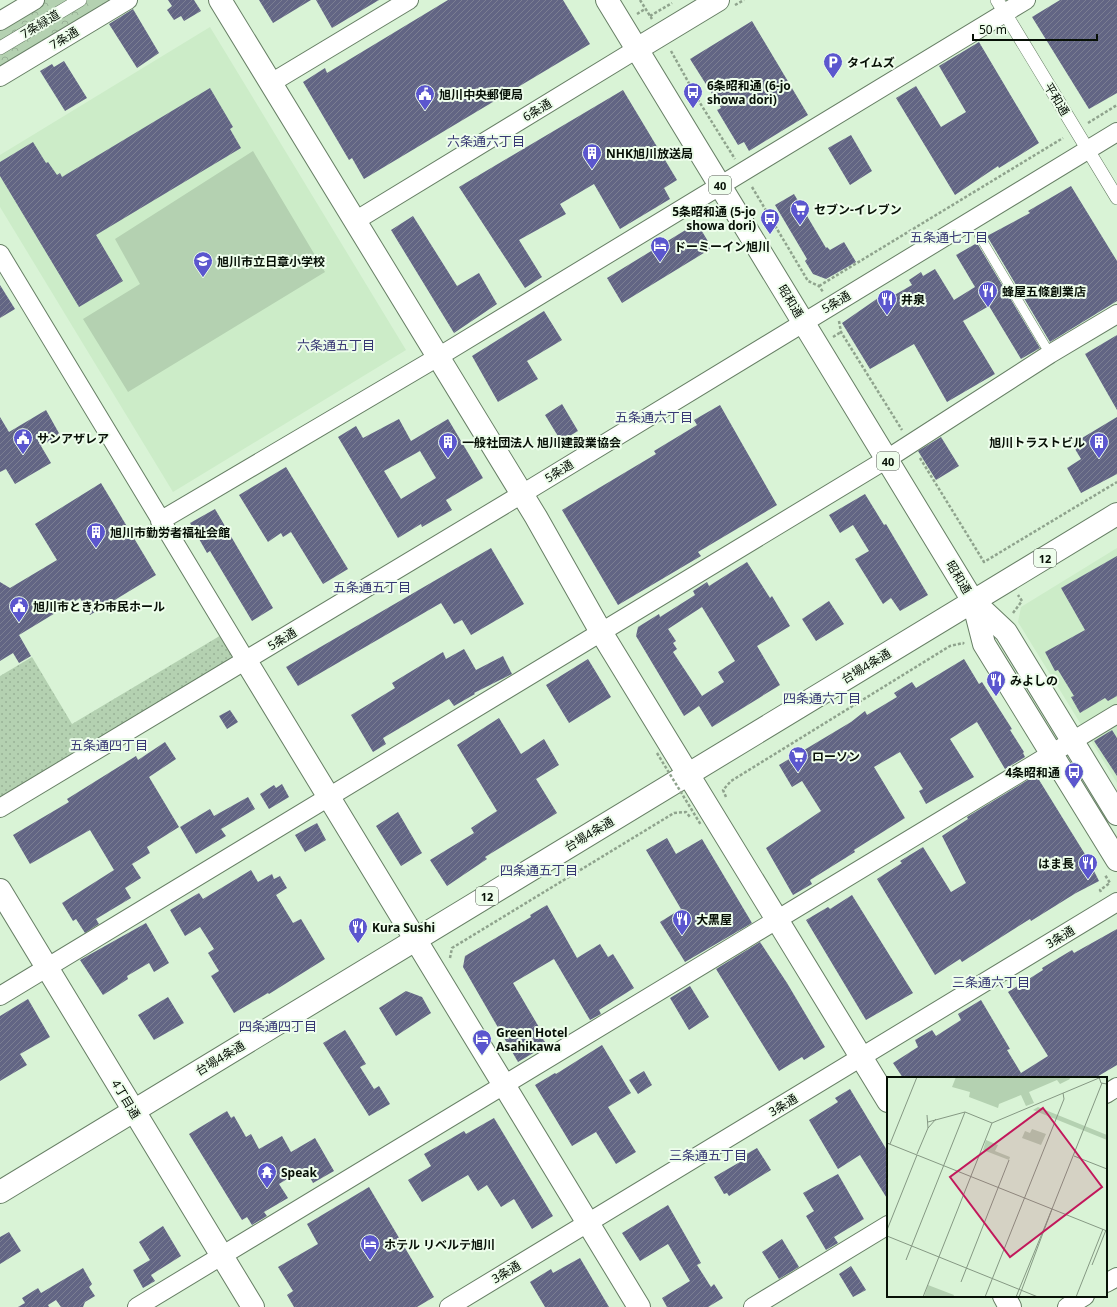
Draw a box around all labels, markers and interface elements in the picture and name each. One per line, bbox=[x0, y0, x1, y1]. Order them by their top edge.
street label: 7条緑道 bbox=[17, 6, 63, 42]
scale bar bbox=[973, 16, 1097, 42]
text: 50 m bbox=[979, 21, 1007, 38]
street label: 7条通 bbox=[46, 23, 82, 53]
parking icon: タイムズ bbox=[822, 51, 844, 79]
place label: タイムズ bbox=[847, 54, 895, 71]
place label: 6条昭和通 (6-jo showa dori) bbox=[707, 77, 791, 108]
street label: 平和通 bbox=[1040, 79, 1074, 119]
bus stop icon: 6条昭和通 (6-jo showa dori) bbox=[682, 81, 704, 109]
public building icon: 旭川中央郵便局 bbox=[414, 83, 436, 111]
place label: 旭川中央郵便局 bbox=[439, 86, 523, 103]
street label: 6条通 bbox=[519, 95, 555, 125]
district label: 六条通六丁目 bbox=[447, 132, 525, 150]
building icon: NHK旭川放送局 bbox=[581, 142, 603, 170]
place label: NHK旭川放送局 bbox=[606, 145, 693, 162]
road number: 40 bbox=[709, 176, 731, 194]
supermarket icon: セブン-イレブン bbox=[789, 198, 811, 226]
place label: セブン-イレブン bbox=[814, 201, 902, 218]
place label: 5条昭和通 (5-jo showa dori) bbox=[672, 203, 756, 234]
bus stop icon: 5条昭和通 (5-jo showa dori) bbox=[759, 207, 781, 235]
district label: 五条通七丁目 bbox=[910, 228, 988, 246]
hotel icon: ドーミーイン旭川 bbox=[649, 235, 671, 263]
place label: ドーミーイン旭川 bbox=[674, 238, 770, 255]
school or university icon: 旭川市立日章小学校 bbox=[192, 250, 214, 278]
place label: 旭川市立日章小学校 bbox=[217, 253, 325, 270]
restaurant icon: 蜂屋五條創業店 bbox=[977, 280, 999, 308]
street label: 昭和通 bbox=[774, 281, 808, 321]
place label: 蜂屋五條創業店 bbox=[1002, 283, 1086, 300]
street label: 5条通 bbox=[818, 287, 854, 317]
restaurant icon: 井泉 bbox=[876, 288, 898, 316]
place label: 井泉 bbox=[901, 291, 925, 308]
district label: 六条通五丁目 bbox=[297, 336, 375, 354]
district label: 五条通六丁目 bbox=[615, 408, 693, 426]
public building icon: サンアザレア bbox=[12, 427, 34, 455]
place label: サンアザレア bbox=[37, 430, 109, 447]
building icon: 一般社団法人 旭川建設業協会 bbox=[437, 431, 459, 459]
building icon: 旭川トラストビル bbox=[1088, 431, 1110, 459]
place label: 一般社団法人 旭川建設業協会 bbox=[462, 434, 621, 451]
place label: 旭川トラストビル bbox=[989, 434, 1085, 451]
road number: 40 bbox=[877, 452, 899, 470]
street label: 5条通 bbox=[541, 456, 577, 486]
building icon: 旭川市勤労者福祉会館 bbox=[85, 521, 107, 549]
place label: 旭川市勤労者福祉会館 bbox=[110, 524, 230, 541]
road number: 12 bbox=[1034, 549, 1056, 567]
street label: 昭和通 bbox=[942, 557, 976, 597]
district label: 五条通五丁目 bbox=[333, 578, 411, 596]
public building icon: 旭川市ときわ市民ホール bbox=[8, 595, 30, 623]
place label: 旭川市ときわ市民ホール bbox=[33, 598, 165, 615]
street label: 5条通 bbox=[264, 624, 300, 654]
street label: 台場4条通 bbox=[838, 645, 894, 687]
restaurant icon: みよしの bbox=[985, 669, 1007, 697]
place label: みよしの bbox=[1010, 672, 1058, 689]
district label: 四条通六丁目 bbox=[783, 689, 861, 707]
district label: 五条通四丁目 bbox=[70, 736, 148, 754]
supermarket icon: ローソン bbox=[787, 745, 809, 773]
place label: ローソン bbox=[812, 748, 860, 765]
bus stop icon: 4条昭和通 bbox=[1063, 761, 1085, 789]
place label: 4条昭和通 bbox=[1005, 764, 1060, 781]
street label: 台場4条通 bbox=[561, 813, 617, 855]
restaurant icon: はま長 bbox=[1077, 852, 1099, 880]
place label: はま長 bbox=[1038, 855, 1074, 872]
district label: 四条通五丁目 bbox=[500, 861, 578, 879]
road number: 12 bbox=[476, 887, 498, 905]
restaurant icon: 大黑屋 bbox=[671, 908, 693, 936]
place label: 大黑屋 bbox=[696, 911, 732, 928]
restaurant icon: Kura Sushi bbox=[347, 916, 369, 944]
place label: Kura Sushi bbox=[372, 919, 435, 936]
street label: 3条通 bbox=[1042, 922, 1078, 952]
district label: 三条通六丁目 bbox=[952, 973, 1030, 991]
district label: 四条通四丁目 bbox=[239, 1017, 317, 1035]
place label: Green Hotel Asahikawa bbox=[496, 1024, 568, 1055]
hotel icon: Green Hotel Asahikawa bbox=[471, 1028, 493, 1056]
street label: 台場4条通 bbox=[192, 1037, 248, 1079]
street label: 4丁目通 bbox=[108, 1076, 144, 1122]
inset map bbox=[887, 1077, 1107, 1297]
street label: 3条通 bbox=[765, 1090, 801, 1120]
district label: 三条通五丁目 bbox=[669, 1146, 747, 1164]
temple icon: Speak bbox=[256, 1161, 278, 1189]
place label: Speak bbox=[281, 1164, 318, 1181]
hotel icon: ホテル リベルテ旭川 bbox=[359, 1233, 381, 1261]
place label: ホテル リベルテ旭川 bbox=[384, 1236, 495, 1253]
street label: 3条通 bbox=[488, 1257, 524, 1287]

